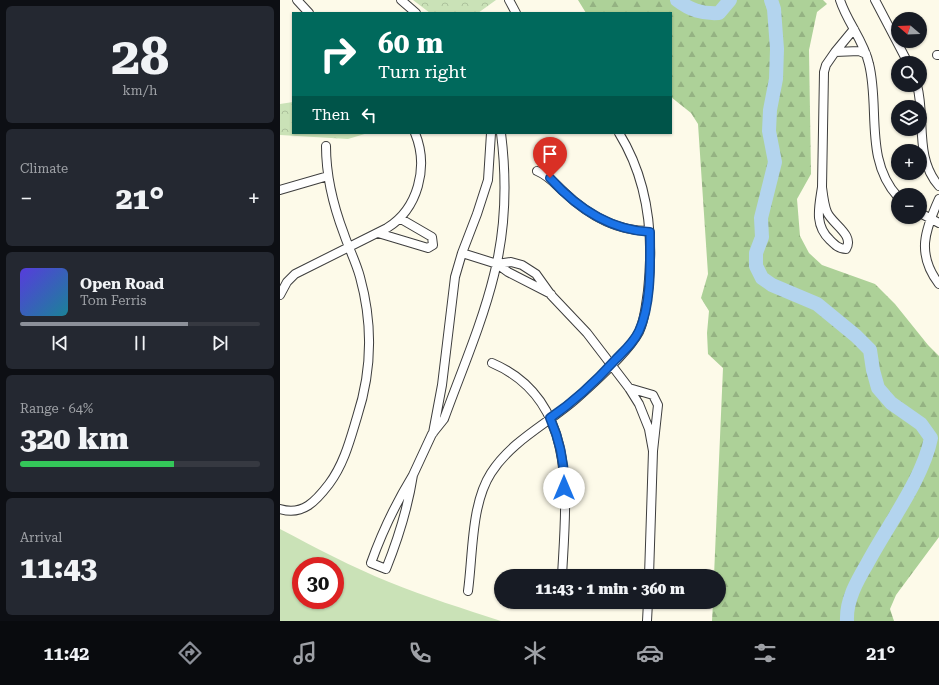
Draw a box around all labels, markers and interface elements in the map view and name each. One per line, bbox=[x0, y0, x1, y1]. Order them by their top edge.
north arrow bbox=[891, 12, 927, 48]
map controls bbox=[891, 12, 927, 224]
text: 28 bbox=[111, 26, 169, 87]
text: 60 m bbox=[378, 27, 443, 60]
icon: right bbox=[312, 28, 364, 80]
button: search bbox=[891, 56, 927, 92]
text: Turn right bbox=[378, 61, 466, 82]
text: km/h bbox=[123, 83, 157, 98]
button: layers bbox=[891, 100, 927, 136]
icon: left bbox=[358, 104, 380, 126]
text: Then bbox=[312, 106, 350, 124]
pin bbox=[533, 137, 567, 178]
icon: arrive bbox=[539, 143, 561, 165]
button: + bbox=[891, 144, 927, 180]
text: Climate bbox=[20, 161, 68, 176]
text: 21° bbox=[116, 181, 164, 216]
text: − bbox=[20, 186, 32, 211]
text: + bbox=[248, 186, 260, 211]
button: − bbox=[891, 188, 927, 224]
text: Open Road bbox=[80, 275, 164, 293]
text: Tom Ferris bbox=[80, 293, 146, 308]
icon: previous bbox=[49, 332, 71, 354]
icon: pause bbox=[129, 332, 151, 354]
icon: next bbox=[209, 332, 231, 354]
text: Range · 64% bbox=[20, 401, 93, 416]
text: 320 km bbox=[20, 421, 129, 456]
position arrow bbox=[543, 467, 585, 509]
text: Arrival bbox=[20, 530, 62, 545]
text: 11:43 bbox=[20, 550, 97, 585]
speed limit sign: 30 bbox=[292, 557, 344, 609]
text: 11:43 · 1 min · 360 m bbox=[535, 580, 685, 598]
icon: directions bbox=[176, 639, 204, 667]
icon: music bbox=[291, 639, 319, 667]
icon: phone bbox=[406, 639, 434, 667]
icon: climate bbox=[521, 639, 549, 667]
icon: car bbox=[636, 639, 664, 667]
icon: filters bbox=[751, 639, 779, 667]
text: 11:42 bbox=[43, 643, 89, 664]
text: 21° bbox=[866, 643, 895, 664]

